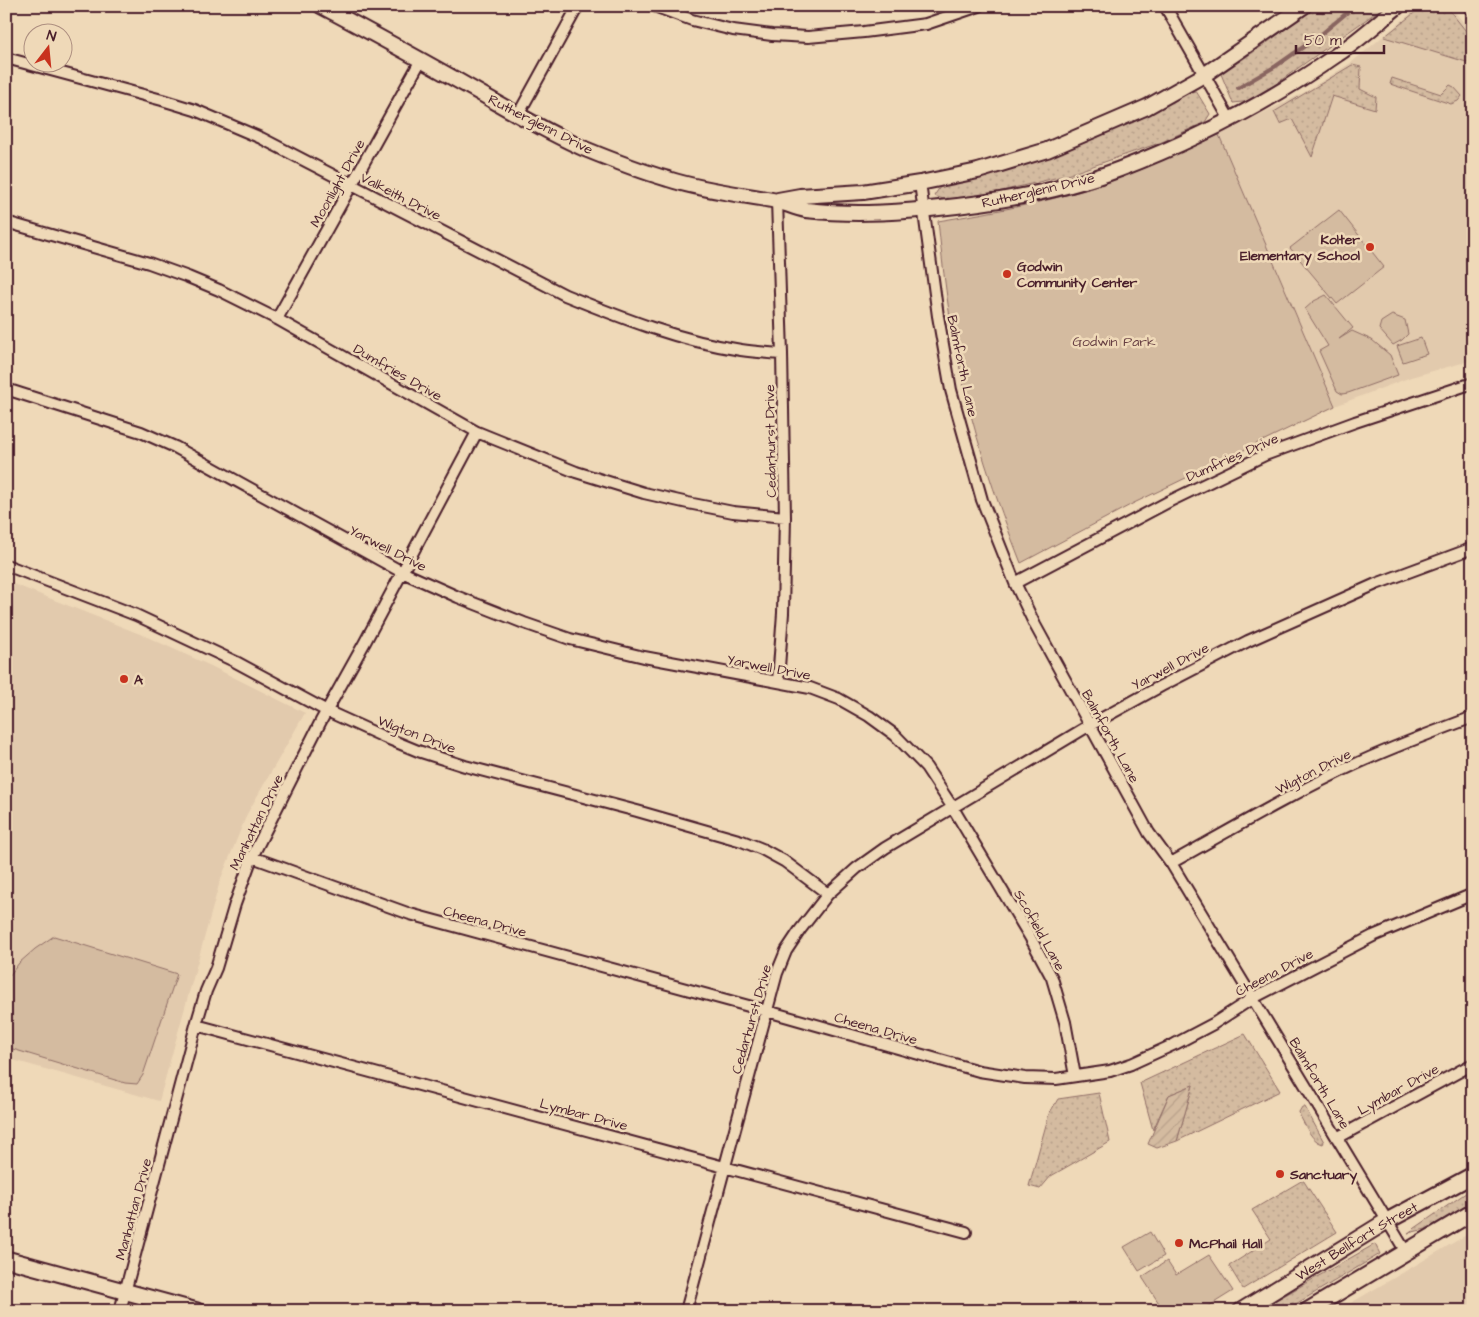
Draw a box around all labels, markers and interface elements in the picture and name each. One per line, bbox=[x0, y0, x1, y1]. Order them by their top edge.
north arrow bbox=[22, 22, 72, 72]
scale bar bbox=[1296, 22, 1384, 54]
text: N bbox=[44, 26, 58, 47]
text: 50 m bbox=[1304, 30, 1342, 51]
street label: Rutherglenn Drive bbox=[485, 90, 597, 160]
street label: Moonlight Drive bbox=[305, 135, 371, 231]
street label: Valkeith Drive bbox=[357, 168, 445, 226]
street label: Rutherglenn Drive bbox=[980, 168, 1097, 214]
place label: Kolter Elementary School bbox=[1240, 230, 1361, 266]
marker: Kolter Elementary School bbox=[1364, 241, 1376, 253]
place label: Godwin Community Center bbox=[1017, 257, 1137, 293]
marker: Godwin Community Center bbox=[1001, 268, 1013, 280]
street label: Balmforth Lane bbox=[941, 313, 983, 419]
park label: Godwin Park bbox=[1072, 332, 1156, 352]
street label: Dumfries Drive bbox=[350, 339, 446, 407]
street label: Cedarhurst Drive bbox=[760, 384, 782, 498]
street label: Dumfries Drive bbox=[1183, 428, 1282, 487]
street label: Yarwell Drive bbox=[345, 521, 430, 577]
street label: Yarwell Drive bbox=[1128, 638, 1213, 696]
street label: Yarwell Drive bbox=[725, 650, 813, 686]
place label: A bbox=[134, 670, 144, 690]
marker: A bbox=[118, 673, 130, 685]
street label: Balmforth Lane bbox=[1076, 686, 1144, 787]
street label: Wigton Drive bbox=[375, 711, 459, 759]
street label: Wigton Drive bbox=[1272, 744, 1355, 800]
street label: Manhattan Drive bbox=[225, 771, 289, 874]
street label: Scofield Lane bbox=[1009, 886, 1070, 975]
street label: Cheena Drive bbox=[441, 901, 529, 943]
street label: Cheena Drive bbox=[1232, 944, 1317, 1002]
street label: Cedarhurst Drive bbox=[727, 962, 777, 1077]
street label: Cheena Drive bbox=[832, 1008, 920, 1050]
street label: Balmforth Lane bbox=[1284, 1034, 1355, 1133]
street label: Lymbar Drive bbox=[1354, 1059, 1443, 1121]
street label: Lymbar Drive bbox=[538, 1094, 630, 1136]
street label: Manhattan Drive bbox=[111, 1156, 157, 1262]
place label: Sanctuary bbox=[1289, 1165, 1358, 1185]
marker: Sanctuary bbox=[1274, 1168, 1286, 1180]
street label: West Bellfort Street bbox=[1292, 1197, 1422, 1286]
place label: McPhail Hall bbox=[1189, 1234, 1263, 1254]
marker: McPhail Hall bbox=[1173, 1237, 1185, 1249]

